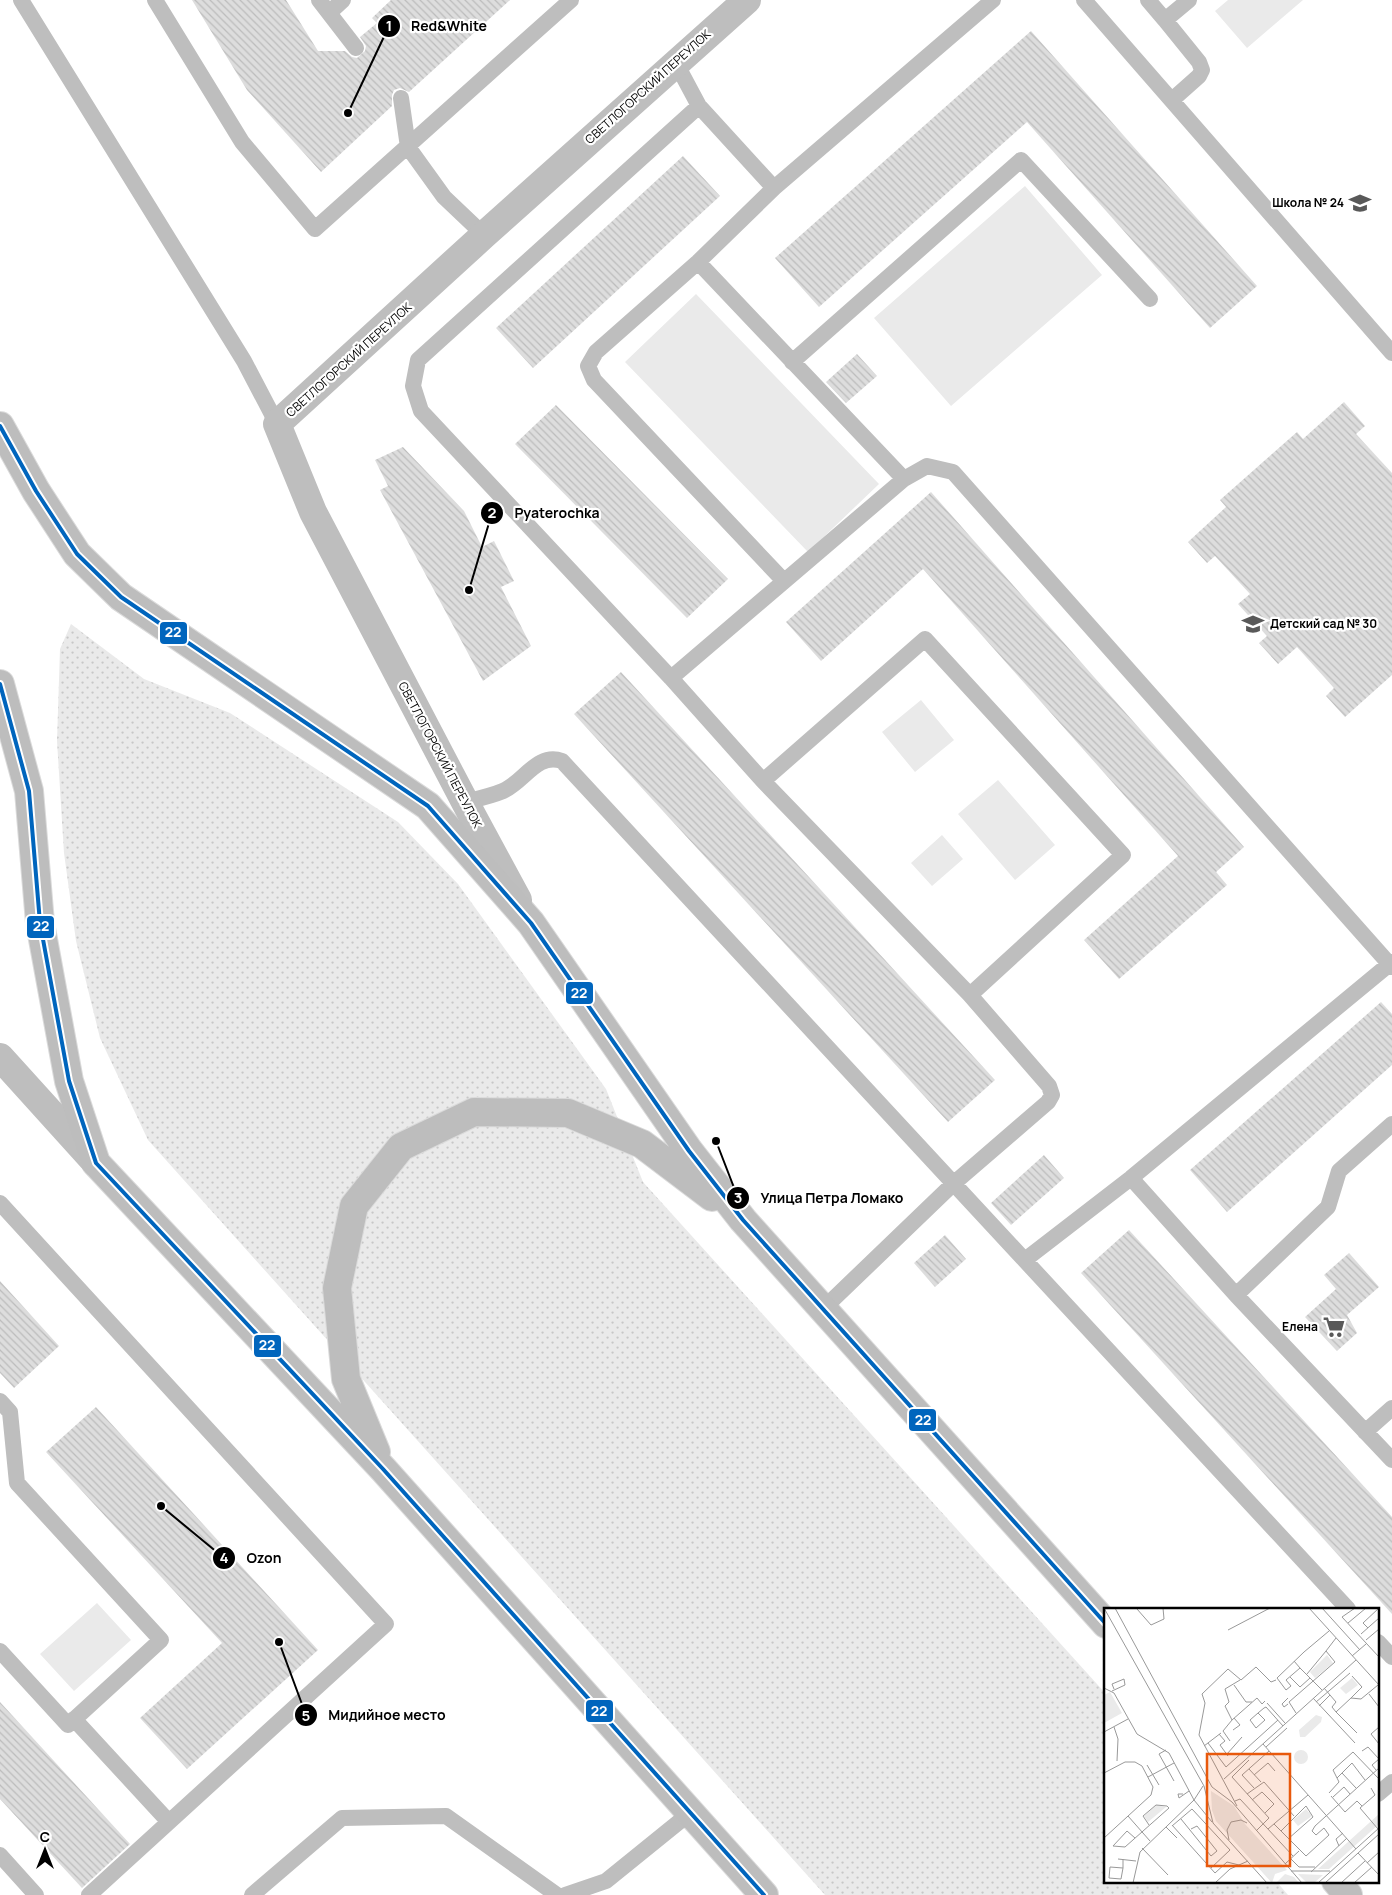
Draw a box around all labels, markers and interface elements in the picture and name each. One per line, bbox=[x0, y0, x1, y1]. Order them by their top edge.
callout: Red&White bbox=[376, 11, 497, 40]
text: 1 bbox=[386, 15, 392, 36]
text: Red&White bbox=[411, 16, 487, 35]
street label: СВЕТЛОГОРСКИЙ ПЕРЕУЛОК bbox=[581, 25, 715, 148]
school or university icon: Школа № 24 bbox=[1347, 190, 1373, 216]
place label: Школа № 24 bbox=[1272, 194, 1344, 211]
street label: СВЕТЛОГОРСКИЙ ПЕРЕУЛОК bbox=[282, 298, 416, 421]
callout: Pyaterochka bbox=[480, 498, 610, 527]
text: 2 bbox=[488, 502, 497, 523]
text: Pyaterochka bbox=[514, 503, 600, 522]
school or university icon: Детский сад № 30 bbox=[1240, 611, 1266, 637]
place label: Детский сад № 30 bbox=[1270, 615, 1377, 632]
line badge: 22 bbox=[159, 621, 188, 645]
text: 22 bbox=[165, 622, 181, 641]
street label: СВЕТЛОГОРСКИЙ ПЕРЕУЛОК bbox=[395, 679, 487, 832]
line badge: 22 bbox=[26, 915, 55, 939]
text: 22 bbox=[33, 916, 49, 935]
line badge: 22 bbox=[565, 981, 594, 1005]
text: 22 bbox=[571, 983, 587, 1002]
callout: Улица Петра Ломако bbox=[725, 1183, 913, 1212]
text: 3 bbox=[734, 1187, 742, 1208]
text: Улица Петра Ломако bbox=[760, 1188, 904, 1207]
supermarket icon: Елена bbox=[1321, 1314, 1347, 1340]
place label: Елена bbox=[1282, 1318, 1318, 1335]
line badge: 22 bbox=[253, 1334, 282, 1358]
text: 22 bbox=[259, 1335, 275, 1354]
line badge: 22 bbox=[908, 1408, 937, 1432]
text: 22 bbox=[915, 1410, 931, 1429]
callout: Ozon bbox=[211, 1543, 291, 1572]
text: 4 bbox=[219, 1547, 229, 1568]
text: Ozon bbox=[247, 1548, 281, 1567]
inset map bbox=[1104, 1608, 1380, 1882]
line badge: 22 bbox=[585, 1699, 614, 1723]
callout: Мидийное место bbox=[293, 1701, 456, 1730]
text: 22 bbox=[591, 1701, 607, 1720]
text: 5 bbox=[302, 1705, 311, 1726]
text: Мидийное место bbox=[328, 1705, 446, 1724]
north arrow bbox=[20, 1825, 70, 1875]
text: С bbox=[40, 1827, 50, 1846]

